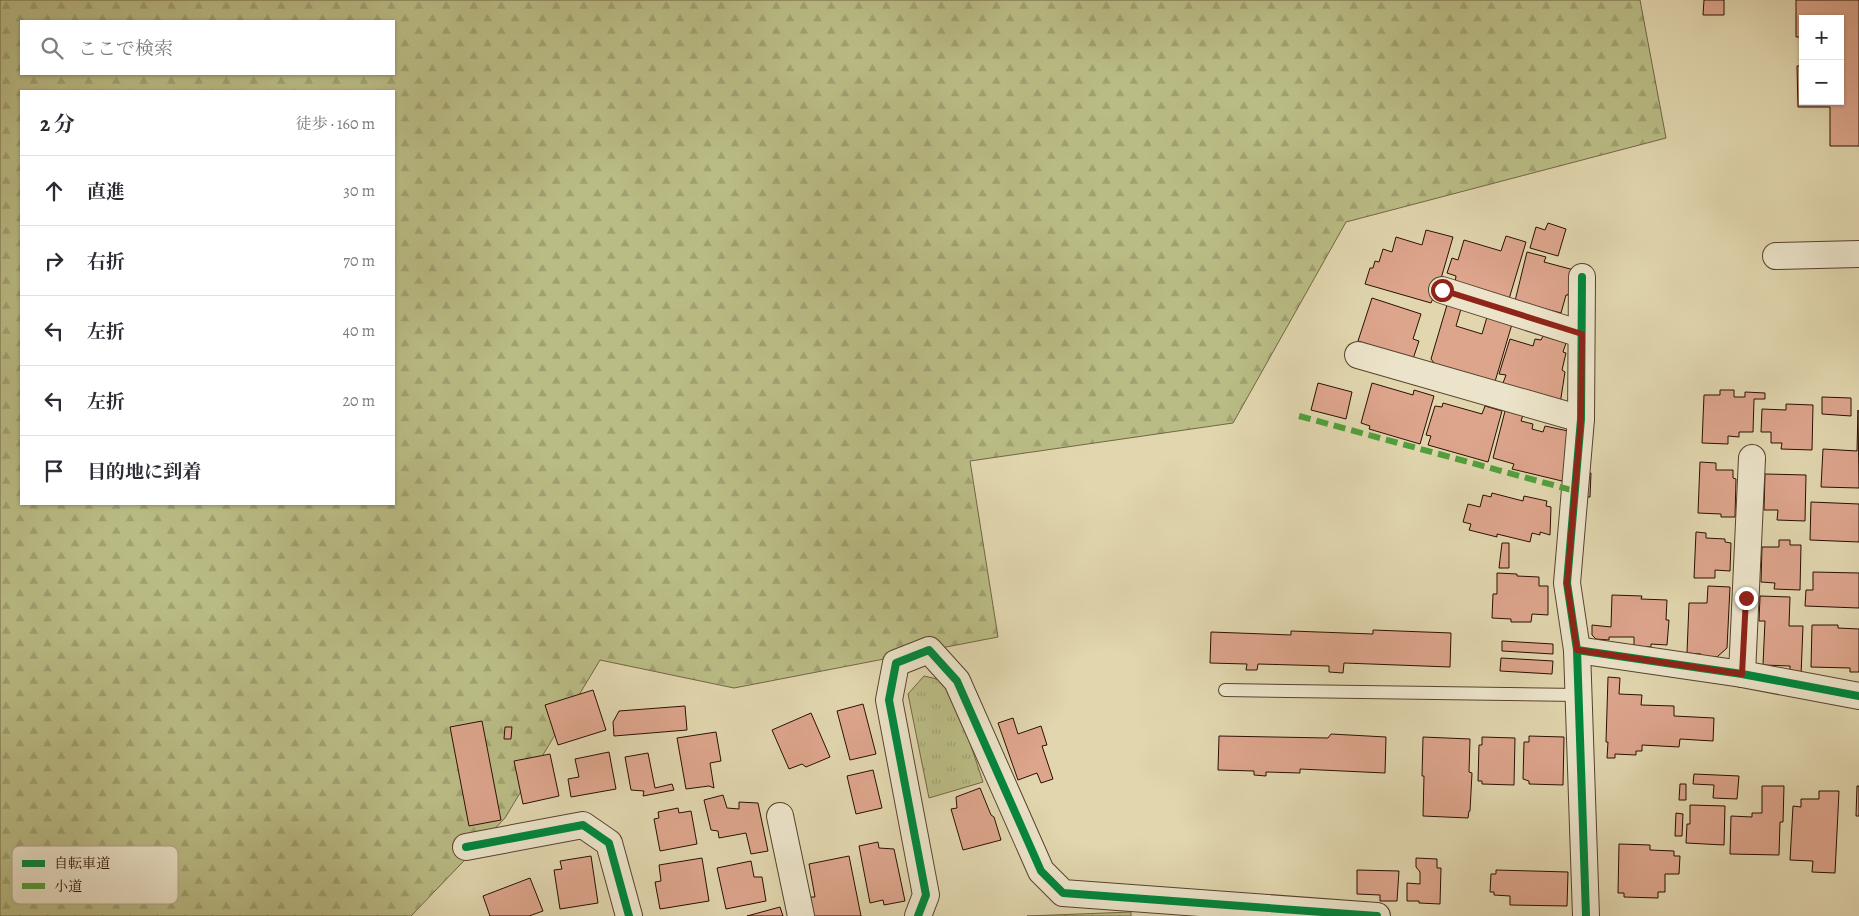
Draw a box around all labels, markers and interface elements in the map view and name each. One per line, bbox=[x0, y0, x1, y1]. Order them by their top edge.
map controls bbox=[1799, 15, 1844, 105]
button: + bbox=[1799, 15, 1844, 60]
search box bbox=[20, 20, 395, 75]
icon: search bbox=[38, 34, 66, 62]
text: ここで検索 bbox=[78, 36, 173, 62]
button: − bbox=[1799, 60, 1844, 105]
text: 2 分 bbox=[40, 110, 75, 138]
text: 徒歩 · 160 m bbox=[296, 113, 375, 135]
icon: ahead bbox=[40, 177, 68, 205]
text: 直進 bbox=[87, 179, 125, 205]
text: 30 m bbox=[343, 180, 375, 202]
icon: right bbox=[40, 247, 68, 275]
text: 右折 bbox=[87, 249, 125, 275]
text: 70 m bbox=[343, 250, 375, 272]
route start bbox=[1431, 279, 1454, 302]
icon: left bbox=[40, 317, 68, 345]
text: 左折 bbox=[87, 319, 125, 345]
text: 40 m bbox=[343, 320, 375, 342]
icon: left bbox=[40, 387, 68, 415]
text: 左折 bbox=[87, 389, 125, 415]
text: 20 m bbox=[342, 390, 375, 412]
icon: arrive bbox=[40, 457, 68, 485]
text: 目的地に到着 bbox=[87, 459, 201, 485]
route end bbox=[1735, 587, 1758, 610]
legend bbox=[12, 846, 178, 904]
text: 自転車道 bbox=[54, 854, 110, 873]
text: 小道 bbox=[54, 877, 82, 896]

